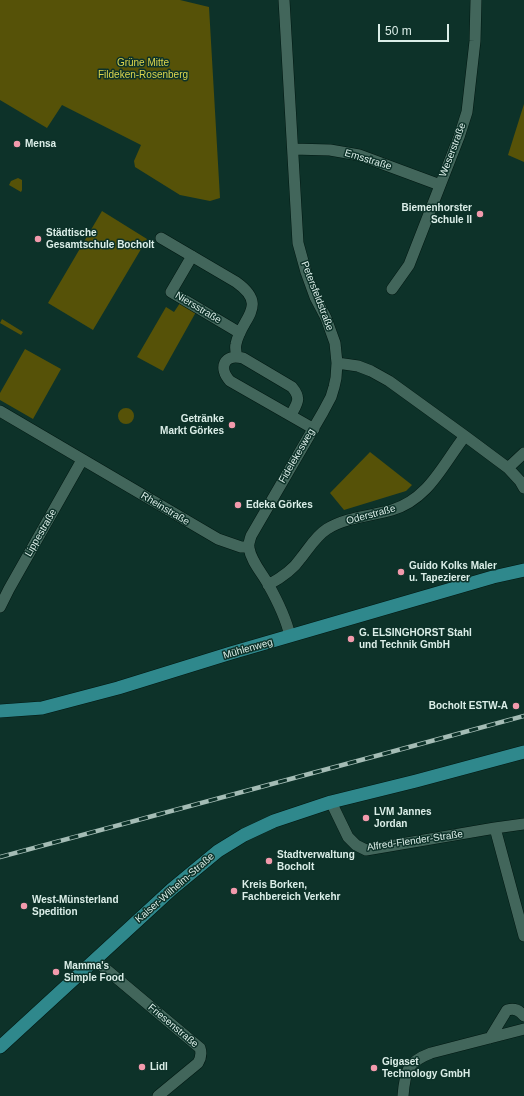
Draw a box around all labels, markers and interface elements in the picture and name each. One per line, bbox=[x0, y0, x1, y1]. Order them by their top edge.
scale bar bbox=[380, 16, 451, 42]
text: 50 m bbox=[385, 24, 412, 38]
park label: Grüne Mitte Fildeken-Rosenberg bbox=[98, 57, 188, 80]
street label: Weserstraße bbox=[437, 121, 469, 179]
place label: Mensa bbox=[25, 138, 56, 150]
marker: Mensa bbox=[12, 139, 22, 149]
street label: Emsstraße bbox=[343, 147, 393, 173]
place label: Biemenhorster Schule II bbox=[401, 202, 472, 226]
marker: Biemenhorster Schule II bbox=[475, 209, 485, 219]
place label: Städtische Gesamtschule Bocholt bbox=[46, 227, 154, 250]
marker: Städtische Gesamtschule Bocholt bbox=[33, 234, 43, 244]
street label: Petersfeldstraße bbox=[298, 260, 336, 332]
street label: Niersstraße bbox=[173, 290, 223, 326]
place label: Getränke Markt Görkes bbox=[160, 413, 224, 436]
marker: Getränke Markt Görkes bbox=[227, 420, 237, 430]
street label: Fidelekesweg bbox=[277, 427, 317, 485]
street label: Rheinstraße bbox=[139, 490, 191, 528]
place label: Edeka Görkes bbox=[246, 499, 313, 511]
marker: Edeka Görkes bbox=[233, 500, 243, 510]
street label: Oderstraße bbox=[345, 503, 397, 527]
street label: Lippestraße bbox=[23, 507, 59, 559]
place label: Guido Kolks Maler u. Tapezierer bbox=[409, 560, 497, 584]
marker: Guido Kolks Maler u. Tapezierer bbox=[396, 567, 406, 577]
place label: G. ELSINGHORST Stahl und Technik GmbH bbox=[359, 627, 472, 650]
marker: G. ELSINGHORST Stahl und Technik GmbH bbox=[346, 634, 356, 644]
street label: Mühlenweg bbox=[222, 636, 274, 662]
place label: Bocholt ESTW-A bbox=[429, 700, 508, 712]
marker: Bocholt ESTW-A bbox=[511, 701, 521, 711]
place label: LVM Jannes Jordan bbox=[374, 806, 432, 830]
marker: LVM Jannes Jordan bbox=[361, 813, 371, 823]
street label: Alfred-Flender-Straße bbox=[366, 828, 464, 854]
place label: Stadtverwaltung Bocholt bbox=[277, 849, 355, 872]
street label: Kaiser-Wilhelm-Straße bbox=[133, 850, 217, 926]
marker: Stadtverwaltung Bocholt bbox=[264, 856, 274, 866]
place label: Kreis Borken, Fachbereich Verkehr bbox=[242, 879, 340, 902]
marker: Kreis Borken, Fachbereich Verkehr bbox=[229, 886, 239, 896]
place label: West-Münsterland Spedition bbox=[32, 894, 118, 918]
marker: West-Münsterland Spedition bbox=[19, 901, 29, 911]
place label: Mamma's Simple Food bbox=[64, 960, 124, 984]
marker: Mamma's Simple Food bbox=[51, 967, 61, 977]
street label: Friesenstraße bbox=[146, 1002, 200, 1050]
place label: Gigaset Technology GmbH bbox=[382, 1056, 470, 1080]
place label: Lidl bbox=[150, 1061, 168, 1073]
marker: Lidl bbox=[137, 1062, 147, 1072]
marker: Gigaset Technology GmbH bbox=[369, 1063, 379, 1073]

